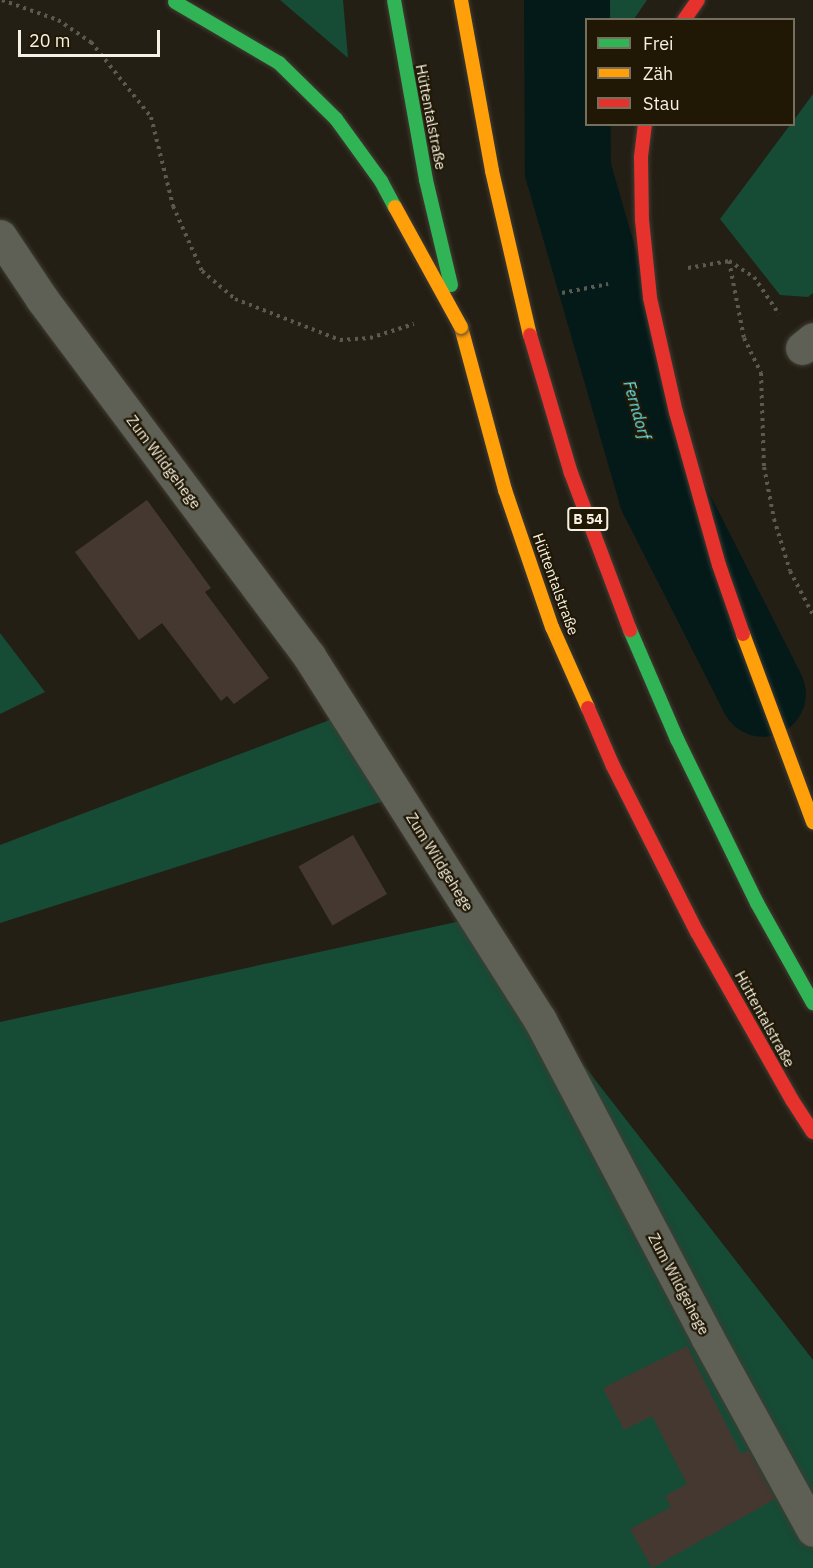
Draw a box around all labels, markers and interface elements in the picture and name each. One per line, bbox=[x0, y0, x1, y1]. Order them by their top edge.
scale bar bbox=[21, 18, 164, 56]
legend bbox=[585, 18, 795, 126]
text: 20 m bbox=[29, 29, 71, 52]
text: Frei bbox=[643, 32, 674, 55]
text: Zäh bbox=[643, 62, 673, 85]
street label: Hüttentalstraße bbox=[412, 63, 450, 171]
text: Stau bbox=[643, 92, 680, 115]
water label: Ferndorf bbox=[619, 378, 655, 442]
street label: Zum Wildgehege bbox=[123, 412, 205, 512]
road number: B 54 bbox=[567, 508, 609, 530]
street label: Hüttentalstraße bbox=[529, 530, 583, 638]
street label: Zum Wildgehege bbox=[403, 810, 477, 914]
street label: Hüttentalstraße bbox=[731, 968, 799, 1070]
street label: Zum Wildgehege bbox=[645, 1230, 713, 1338]

